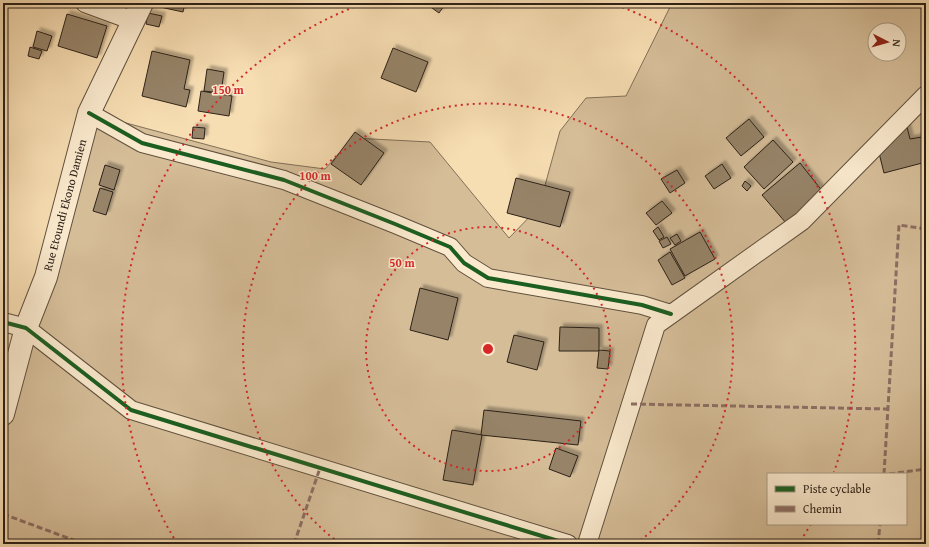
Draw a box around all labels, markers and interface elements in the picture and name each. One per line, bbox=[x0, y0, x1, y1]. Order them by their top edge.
north arrow bbox=[867, 22, 907, 62]
text: N bbox=[889, 39, 905, 48]
text: 150 m bbox=[212, 81, 245, 98]
street label: Rue Etoundi Ekono Damien bbox=[39, 137, 90, 273]
text: 100 m bbox=[299, 167, 332, 184]
text: 50 m bbox=[389, 254, 415, 271]
centre of rings bbox=[481, 342, 495, 356]
legend bbox=[767, 473, 907, 525]
text: Piste cyclable bbox=[803, 480, 871, 497]
text: Chemin bbox=[803, 500, 842, 517]

